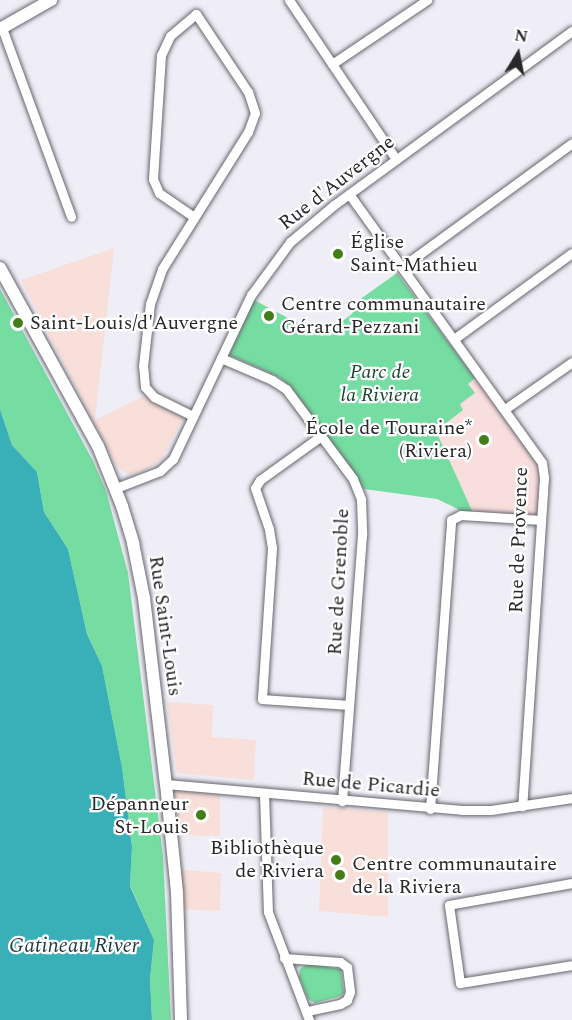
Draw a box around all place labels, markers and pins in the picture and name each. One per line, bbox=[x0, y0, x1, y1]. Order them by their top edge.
place label: Église Saint-Mathieu bbox=[350, 231, 478, 278]
marker: Église Saint-Mathieu bbox=[331, 247, 345, 261]
place label: Centre communautaire Gérard-Pezzani bbox=[281, 292, 486, 339]
marker: Centre communautaire Gérard-Pezzani bbox=[262, 309, 276, 323]
place label: Saint-Louis/d'Auvergne bbox=[30, 311, 238, 335]
marker: Saint-Louis/d'Auvergne bbox=[11, 316, 25, 330]
place label: École de Touraine* (Riviera) bbox=[305, 416, 472, 463]
marker: École de Touraine* (Riviera) bbox=[477, 433, 491, 447]
place label: Dépanneur St-Louis bbox=[90, 792, 189, 839]
marker: Dépanneur St-Louis bbox=[194, 808, 208, 822]
place label: Bibliothèque de Riviera bbox=[210, 837, 324, 884]
place label: Centre communautaire de la Riviera bbox=[352, 852, 557, 899]
marker: Bibliothèque de Riviera bbox=[329, 853, 343, 867]
marker: Centre communautaire de la Riviera bbox=[333, 868, 347, 882]

